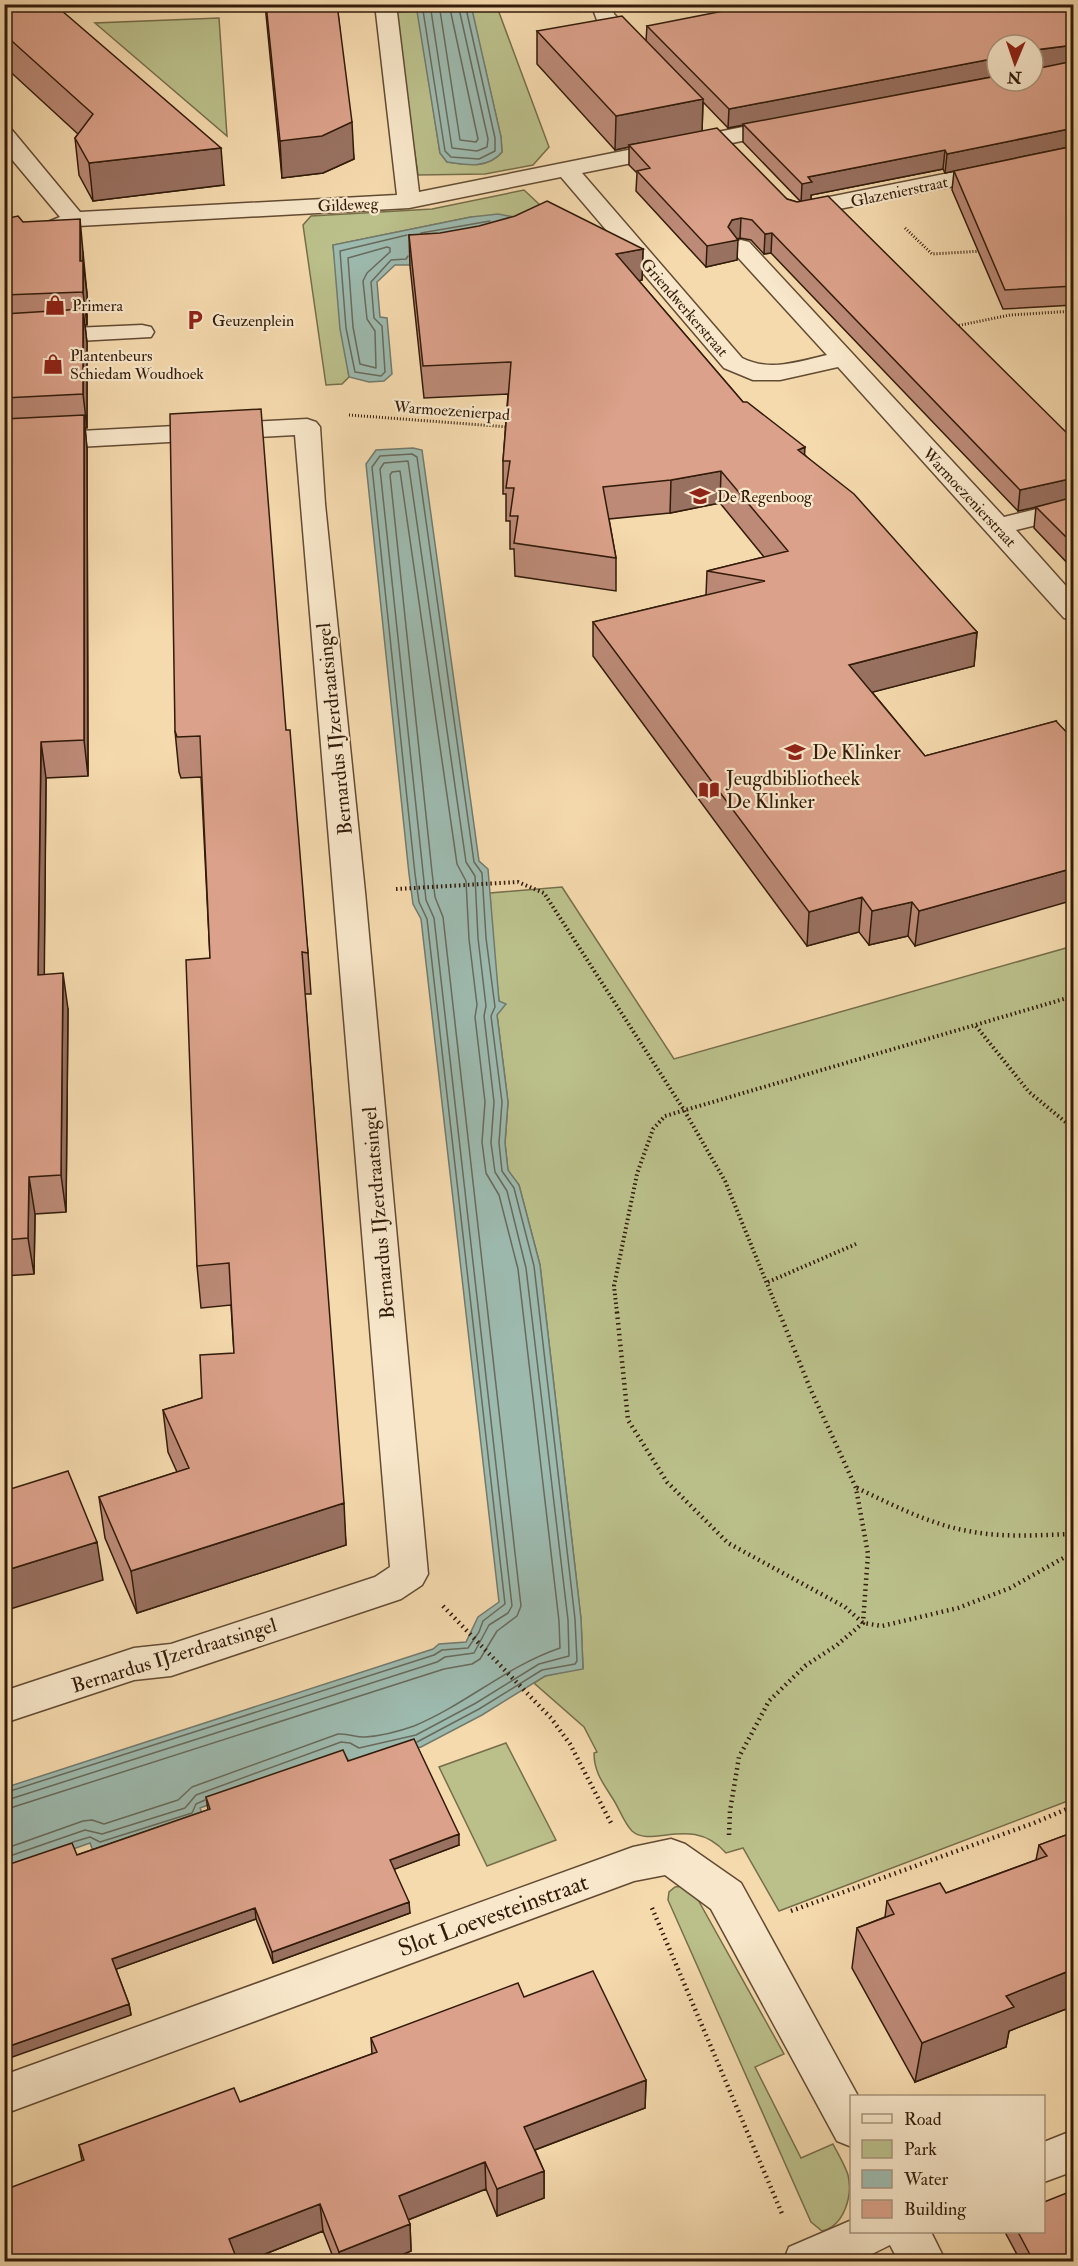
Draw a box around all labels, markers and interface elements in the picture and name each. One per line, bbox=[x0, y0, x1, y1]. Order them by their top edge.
north arrow bbox=[985, 33, 1045, 93]
text: N bbox=[1006, 67, 1023, 87]
street label: Glazenierstraat bbox=[849, 172, 950, 212]
street label: Gildeweg bbox=[317, 193, 380, 217]
street label: Griendwerkerstraat bbox=[636, 254, 732, 361]
shop icon: Primera bbox=[43, 293, 67, 317]
place label: Primera bbox=[72, 296, 123, 316]
parking icon: Geuzenplein bbox=[183, 308, 207, 332]
place label: Geuzenplein bbox=[212, 311, 294, 332]
place label: Plantenbeurs Schiedam Woudhoek bbox=[70, 346, 204, 384]
shop icon: Plantenbeurs Schiedam Woudhoek bbox=[41, 352, 65, 376]
street label: Warmoezenierpad bbox=[392, 397, 511, 426]
street label: Warmoezenierstraat bbox=[917, 443, 1020, 552]
school or university icon: De Regenboog bbox=[688, 484, 712, 508]
place label: De Regenboog bbox=[717, 487, 813, 507]
street label: Bernardus IJzerdraatsingel bbox=[311, 622, 358, 836]
school or university icon: De Klinker bbox=[783, 740, 807, 764]
place label: De Klinker bbox=[812, 740, 901, 765]
place label: Jeugdbibliotheek De Klinker bbox=[725, 766, 860, 814]
library icon: Jeugdbibliotheek De Klinker bbox=[697, 778, 721, 802]
street label: Bernardus IJzerdraatsingel bbox=[357, 1106, 400, 1320]
street label: Bernardus IJzerdraatsingel bbox=[69, 1612, 280, 1699]
street label: Slot Loevesteinstraat bbox=[394, 1867, 593, 1964]
legend bbox=[850, 2095, 1045, 2233]
text: Road bbox=[904, 2108, 942, 2131]
text: Park bbox=[904, 2138, 937, 2161]
text: Water bbox=[903, 2168, 948, 2191]
text: Building bbox=[904, 2198, 967, 2221]

